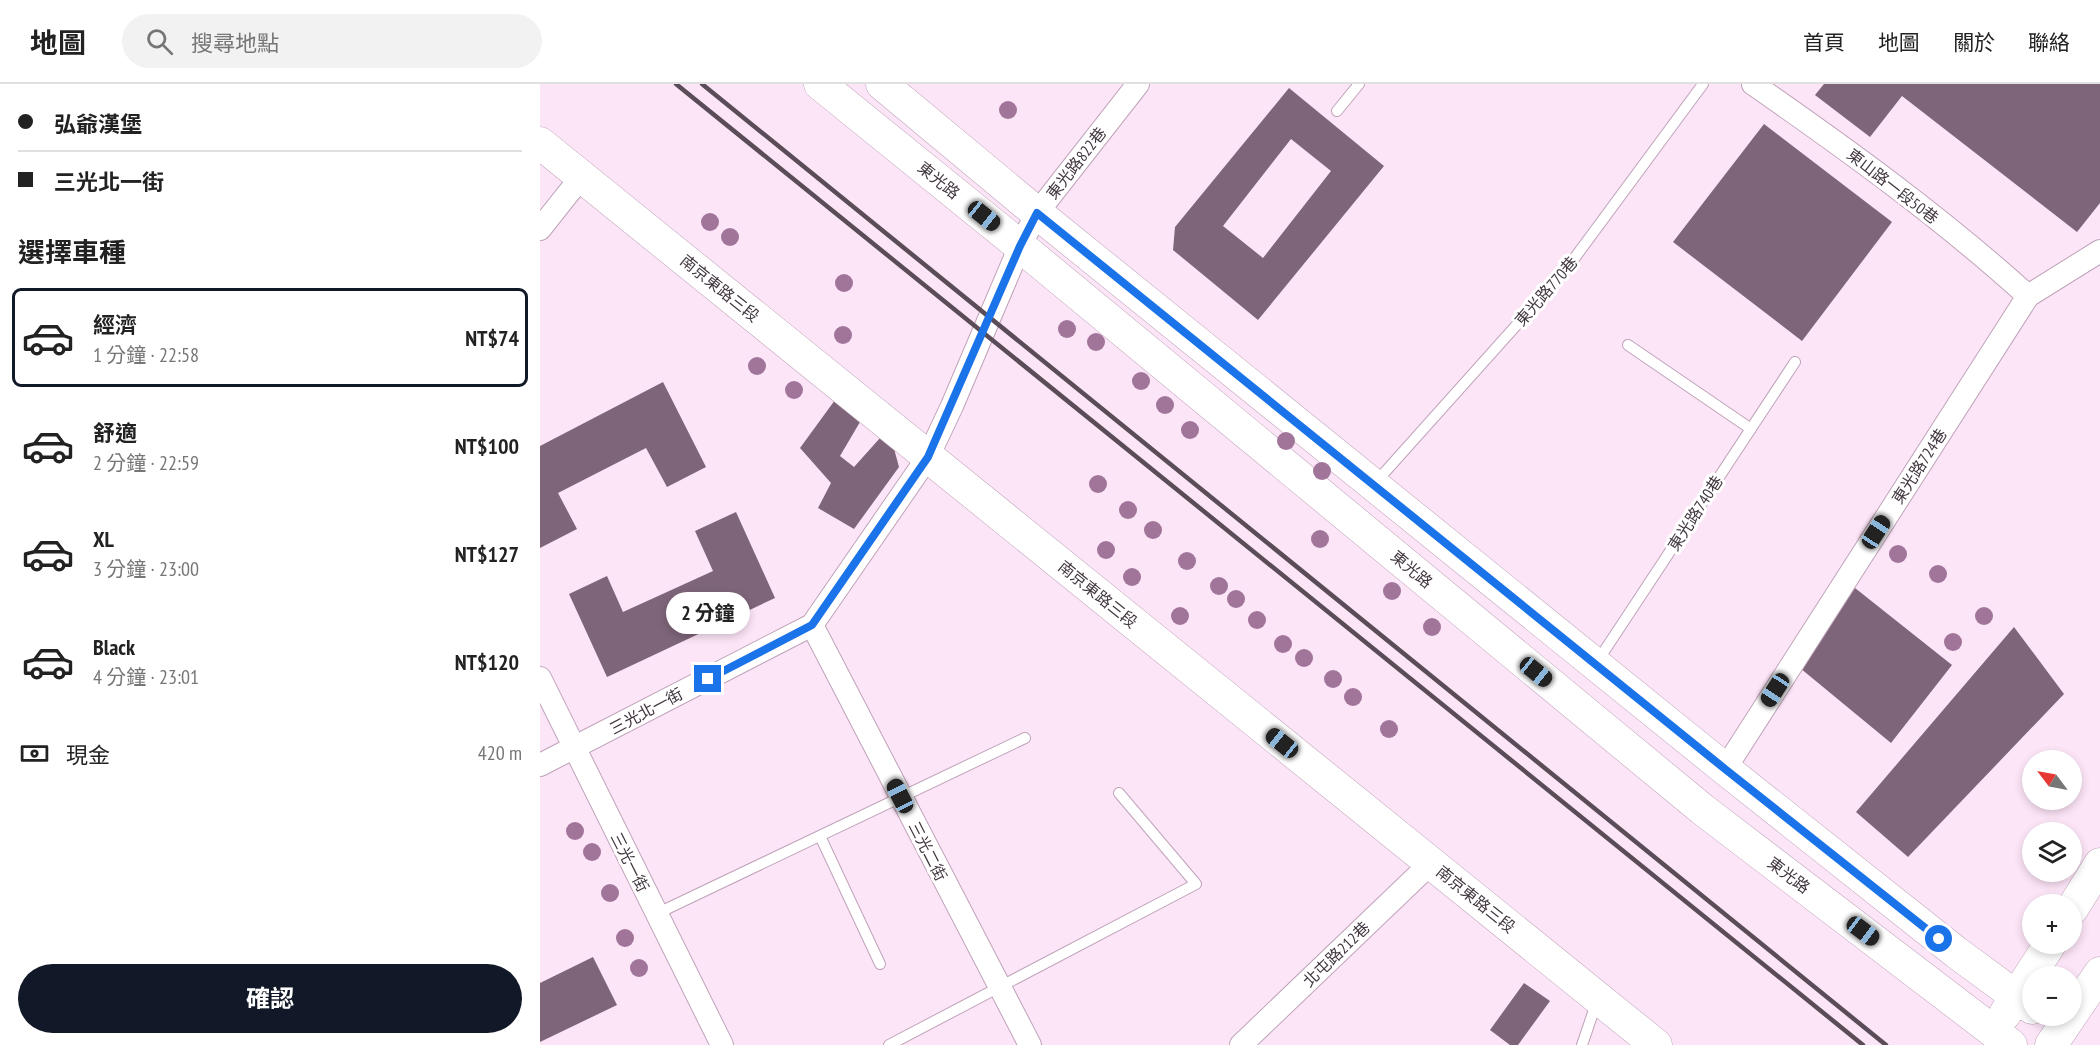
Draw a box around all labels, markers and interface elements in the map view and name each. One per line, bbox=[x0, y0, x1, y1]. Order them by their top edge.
search box bbox=[122, 14, 542, 68]
text: 地圖 bbox=[30, 24, 86, 61]
icon: search bbox=[143, 25, 176, 58]
text: 搜尋地點 bbox=[191, 29, 279, 57]
text: 首頁 bbox=[1803, 29, 1845, 56]
text: 地圖 bbox=[1878, 29, 1920, 56]
text: 關於 bbox=[1953, 29, 1995, 56]
text: 聯絡 bbox=[2028, 29, 2070, 56]
text: 弘爺漢堡 bbox=[54, 110, 142, 138]
street label: 東光路822巷 bbox=[1042, 123, 1110, 203]
street label: 東山路一段50巷 bbox=[1843, 144, 1943, 228]
street label: 東光路 bbox=[914, 157, 964, 203]
text: 三光北一街 bbox=[54, 168, 164, 196]
car bbox=[964, 198, 1004, 234]
text: 選擇車種 bbox=[18, 235, 126, 269]
street label: 南京東路三段 bbox=[676, 250, 764, 326]
street label: 東光路770巷 bbox=[1510, 252, 1582, 330]
icon: car bbox=[21, 311, 75, 365]
text: 經濟 bbox=[93, 311, 137, 339]
text: NT$74 bbox=[465, 324, 519, 352]
text: 1 分鐘 · 22:58 bbox=[93, 342, 199, 368]
icon: car bbox=[21, 419, 75, 473]
text: 舒適 bbox=[93, 419, 137, 447]
street label: 東光路724巷 bbox=[1887, 425, 1951, 507]
text: NT$100 bbox=[455, 432, 519, 460]
text: 2 分鐘 · 22:59 bbox=[93, 450, 199, 476]
street label: 東光路740巷 bbox=[1663, 472, 1727, 554]
car bbox=[1859, 512, 1893, 552]
text: XL bbox=[93, 525, 114, 553]
icon: car bbox=[21, 527, 75, 581]
text: NT$127 bbox=[455, 540, 519, 568]
street label: 東光路 bbox=[1387, 546, 1437, 592]
text: 3 分鐘 · 23:00 bbox=[93, 556, 199, 582]
street label: 南京東路三段 bbox=[1054, 556, 1142, 632]
callout: 2 分鐘 bbox=[666, 592, 750, 634]
text: 2 分鐘 bbox=[681, 600, 735, 626]
text: Black bbox=[93, 633, 135, 661]
icon: car bbox=[21, 635, 75, 689]
text: NT$120 bbox=[455, 648, 519, 676]
car bbox=[1516, 654, 1556, 690]
text: 4 分鐘 · 23:01 bbox=[93, 664, 199, 690]
route end bbox=[694, 665, 721, 692]
car bbox=[1758, 670, 1792, 710]
street label: 三光北一街 bbox=[606, 683, 686, 739]
car bbox=[1262, 725, 1302, 761]
icon: cash bbox=[18, 737, 51, 770]
text: 420 m bbox=[478, 740, 522, 766]
text: 現金 bbox=[66, 741, 110, 769]
north arrow bbox=[2022, 750, 2082, 810]
map controls bbox=[2022, 750, 2082, 1026]
car bbox=[884, 776, 916, 816]
street label: 三光二街 bbox=[905, 818, 951, 884]
button: layers bbox=[2022, 822, 2082, 882]
street label: 三光一街 bbox=[607, 829, 653, 895]
street label: 東光路 bbox=[1764, 853, 1814, 897]
street label: 南京東路三段 bbox=[1432, 861, 1520, 937]
button: + bbox=[2022, 894, 2082, 954]
car bbox=[1843, 913, 1883, 949]
street label: 北屯路212巷 bbox=[1298, 917, 1374, 991]
route start bbox=[1925, 925, 1952, 952]
button: 確認 bbox=[18, 964, 522, 1033]
button: − bbox=[2022, 966, 2082, 1026]

